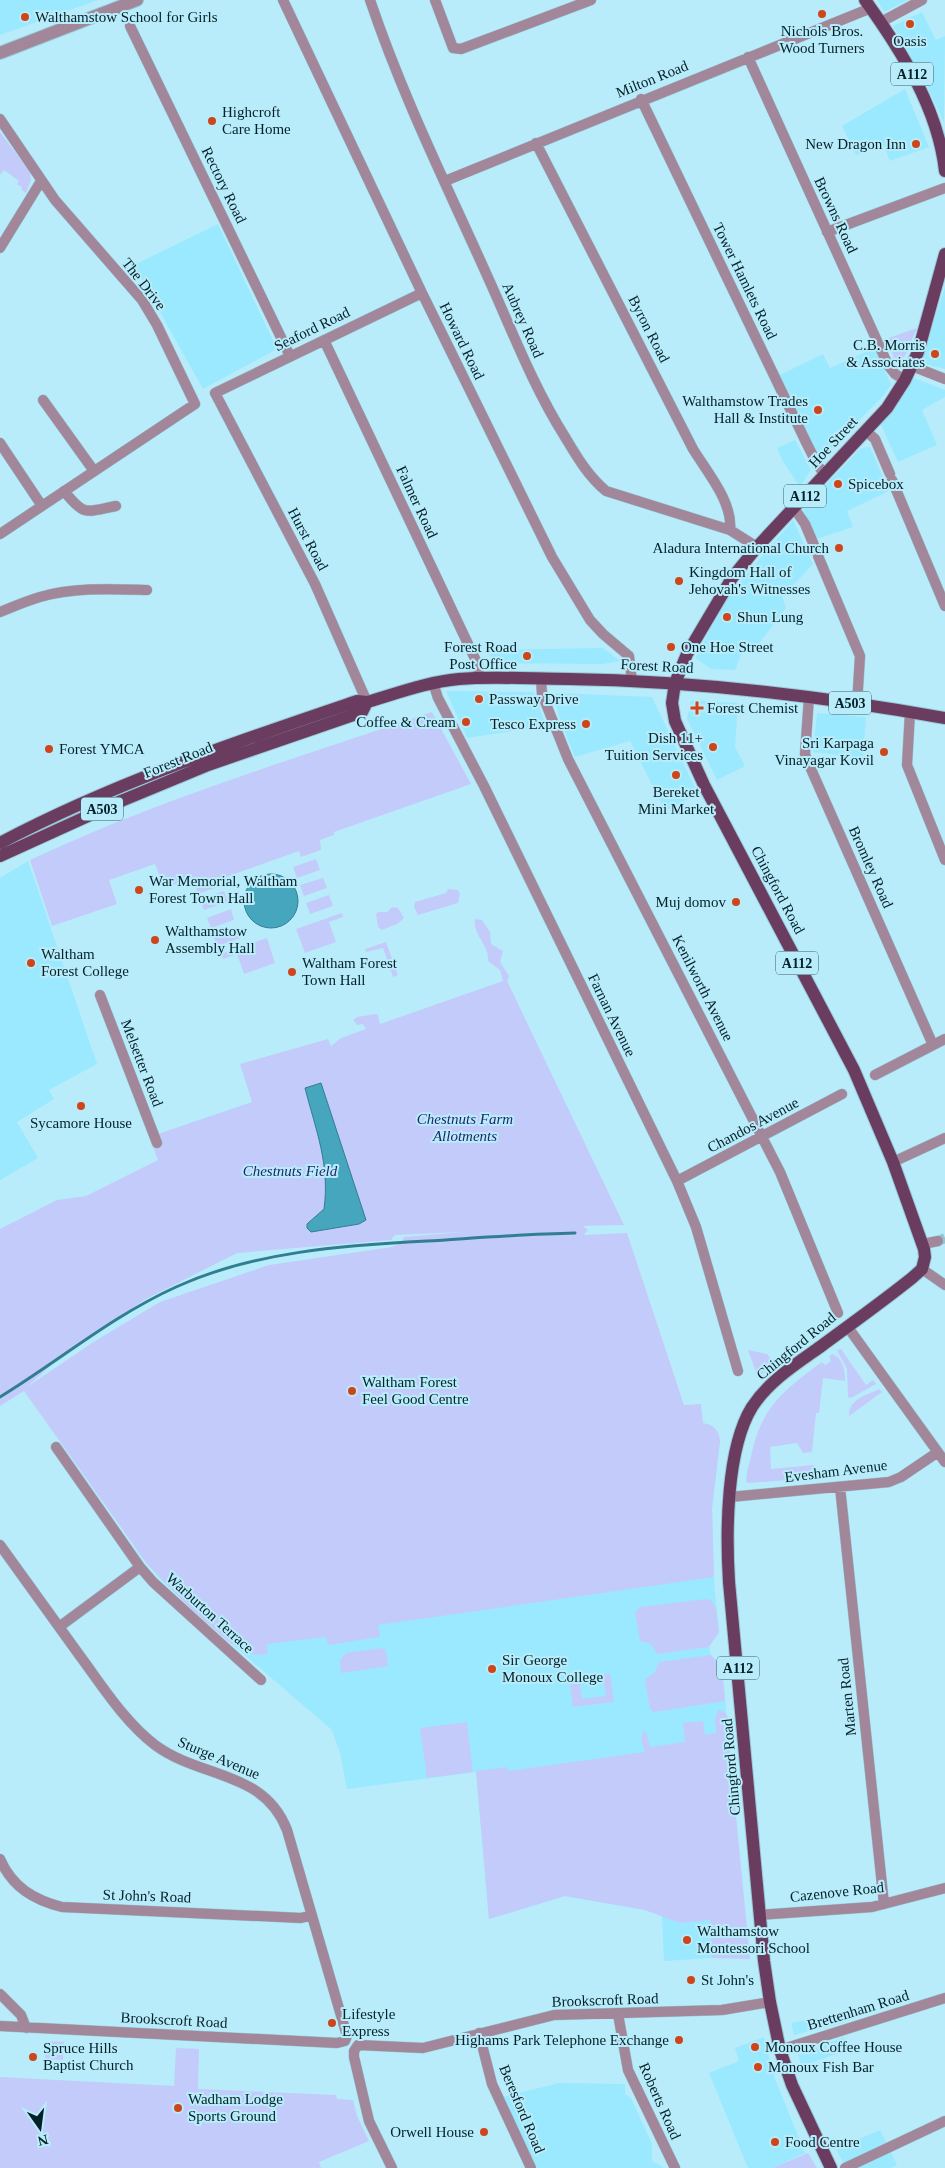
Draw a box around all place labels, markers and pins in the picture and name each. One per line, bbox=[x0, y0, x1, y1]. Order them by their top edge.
marker: Nichols Bros. Wood Turners bbox=[816, 8, 828, 20]
place label: Walthamstow School for Girls bbox=[35, 9, 218, 25]
marker: Walthamstow School for Girls bbox=[19, 11, 31, 23]
marker: Oasis bbox=[904, 18, 916, 30]
place label: Nichols Bros. Wood Turners bbox=[779, 23, 865, 56]
place label: Oasis bbox=[893, 33, 927, 49]
place label: Highcroft Care Home bbox=[222, 104, 291, 137]
marker: Highcroft Care Home bbox=[206, 115, 218, 127]
place label: New Dragon Inn bbox=[805, 136, 906, 152]
marker: New Dragon Inn bbox=[910, 138, 922, 150]
place label: C.B. Morris & Associates bbox=[846, 337, 925, 370]
marker: C.B. Morris & Associates bbox=[929, 348, 941, 360]
place label: Walthamstow Trades Hall & Institute bbox=[682, 393, 808, 426]
marker: Walthamstow Trades Hall & Institute bbox=[812, 404, 824, 416]
place label: Spicebox bbox=[848, 476, 904, 492]
marker: Spicebox bbox=[832, 478, 844, 490]
place label: Aladura International Church bbox=[652, 540, 829, 556]
marker: Aladura International Church bbox=[833, 542, 845, 554]
place label: Kingdom Hall of Jehovah's Witnesses bbox=[689, 564, 811, 597]
marker: Kingdom Hall of Jehovah's Witnesses bbox=[673, 575, 685, 587]
place label: Shun Lung bbox=[737, 609, 804, 625]
marker: Shun Lung bbox=[721, 611, 733, 623]
place label: Forest Road Post Office bbox=[444, 639, 517, 672]
place label: One Hoe Street bbox=[681, 639, 774, 655]
marker: One Hoe Street bbox=[665, 641, 677, 653]
marker: Forest Road Post Office bbox=[521, 650, 533, 662]
place label: Passway Drive bbox=[489, 691, 579, 707]
marker: Passway Drive bbox=[473, 693, 485, 705]
place label: Forest Chemist bbox=[707, 700, 799, 716]
marker: Forest Chemist bbox=[691, 702, 703, 714]
place label: Coffee & Cream bbox=[356, 714, 456, 730]
marker: Coffee & Cream bbox=[460, 716, 472, 728]
place label: Tesco Express bbox=[490, 716, 576, 732]
marker: Tesco Express bbox=[580, 718, 592, 730]
place label: Dish 11+ Tuition Services bbox=[605, 730, 703, 763]
place label: Sri Karpaga Vinayagar Kovil bbox=[775, 735, 874, 768]
place label: Forest YMCA bbox=[59, 741, 145, 757]
marker: Dish 11+ Tuition Services bbox=[707, 741, 719, 753]
marker: Forest YMCA bbox=[43, 743, 55, 755]
marker: Sri Karpaga Vinayagar Kovil bbox=[878, 746, 890, 758]
marker: Bereket Mini Market bbox=[670, 769, 682, 781]
place label: Bereket Mini Market bbox=[638, 784, 715, 817]
place label: War Memorial, Waltham Forest Town Hall bbox=[149, 873, 298, 906]
marker: War Memorial, Waltham Forest Town Hall bbox=[133, 884, 145, 896]
place label: Muj domov bbox=[656, 894, 726, 910]
marker: Muj domov bbox=[730, 896, 742, 908]
place label: Walthamstow Assembly Hall bbox=[165, 923, 255, 956]
marker: Walthamstow Assembly Hall bbox=[149, 934, 161, 946]
place label: Waltham Forest College bbox=[41, 946, 129, 979]
place label: Waltham Forest Town Hall bbox=[302, 955, 398, 988]
marker: Waltham Forest College bbox=[25, 957, 37, 969]
marker: Waltham Forest Town Hall bbox=[286, 966, 298, 978]
marker: Sycamore House bbox=[75, 1100, 87, 1112]
place label: Sycamore House bbox=[30, 1115, 132, 1131]
place label: Waltham Forest Feel Good Centre bbox=[362, 1374, 469, 1407]
marker: Waltham Forest Feel Good Centre bbox=[346, 1385, 358, 1397]
place label: Sir George Monoux College bbox=[502, 1652, 604, 1685]
marker: Sir George Monoux College bbox=[486, 1663, 498, 1675]
place label: Walthamstow Montessori School bbox=[697, 1923, 810, 1956]
marker: Walthamstow Montessori School bbox=[681, 1934, 693, 1946]
place label: St John's bbox=[701, 1972, 754, 1988]
marker: St John's bbox=[685, 1974, 697, 1986]
place label: Lifestyle Express bbox=[342, 2006, 396, 2039]
marker: Lifestyle Express bbox=[326, 2017, 338, 2029]
place label: Highams Park Telephone Exchange bbox=[455, 2032, 669, 2048]
marker: Highams Park Telephone Exchange bbox=[673, 2034, 685, 2046]
place label: Monoux Coffee House bbox=[765, 2039, 903, 2055]
place label: Spruce Hills Baptist Church bbox=[43, 2040, 134, 2073]
marker: Monoux Coffee House bbox=[749, 2041, 761, 2053]
marker: Spruce Hills Baptist Church bbox=[27, 2051, 39, 2063]
place label: Monoux Fish Bar bbox=[768, 2059, 874, 2075]
marker: Monoux Fish Bar bbox=[752, 2061, 764, 2073]
place label: Wadham Lodge Sports Ground bbox=[188, 2091, 283, 2124]
marker: Wadham Lodge Sports Ground bbox=[172, 2102, 184, 2114]
place label: Orwell House bbox=[390, 2124, 474, 2140]
marker: Orwell House bbox=[478, 2126, 490, 2138]
place label: Food Centre bbox=[785, 2134, 860, 2150]
marker: Food Centre bbox=[769, 2136, 781, 2148]

